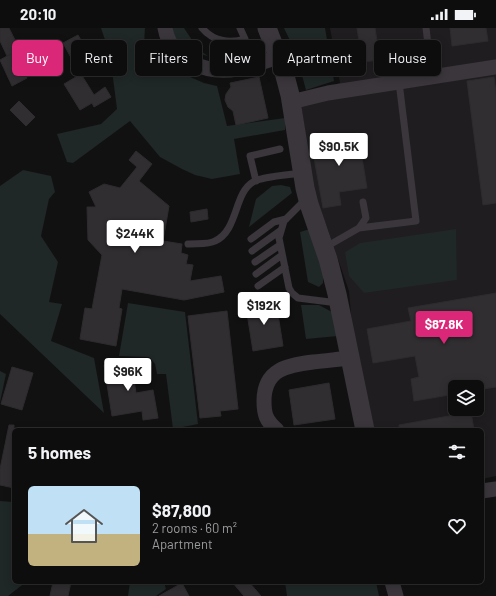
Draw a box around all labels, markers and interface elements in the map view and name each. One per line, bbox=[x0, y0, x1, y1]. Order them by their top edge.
text: 20:10 bbox=[20, 5, 56, 23]
chip: Buy bbox=[12, 40, 63, 76]
chip: Rent bbox=[71, 40, 127, 76]
chip: Filters bbox=[135, 40, 202, 76]
chip: New bbox=[210, 40, 265, 76]
chip: Apartment bbox=[273, 40, 366, 76]
chip: House bbox=[374, 40, 441, 76]
pin: $90.5K bbox=[306, 133, 372, 167]
text: $90.5K bbox=[319, 138, 359, 154]
pin: $244K bbox=[107, 220, 163, 254]
text: $244K bbox=[116, 225, 154, 241]
pin: $192K bbox=[236, 292, 292, 326]
text: $192K bbox=[247, 297, 281, 313]
pin: $87.8K bbox=[411, 311, 477, 345]
text: $87.8K bbox=[425, 316, 463, 332]
pin: $96K bbox=[104, 358, 152, 392]
text: $96K bbox=[113, 363, 143, 379]
map controls bbox=[448, 380, 484, 416]
button: layers bbox=[448, 380, 484, 416]
icon: filters bbox=[446, 441, 468, 463]
text: 5 homes bbox=[28, 442, 91, 462]
text: $87,800 bbox=[152, 500, 211, 520]
icon: home bbox=[60, 502, 108, 550]
icon: heart bbox=[446, 515, 468, 537]
text: 2 rooms · 60 m² bbox=[152, 520, 237, 536]
text: Apartment bbox=[152, 536, 213, 552]

